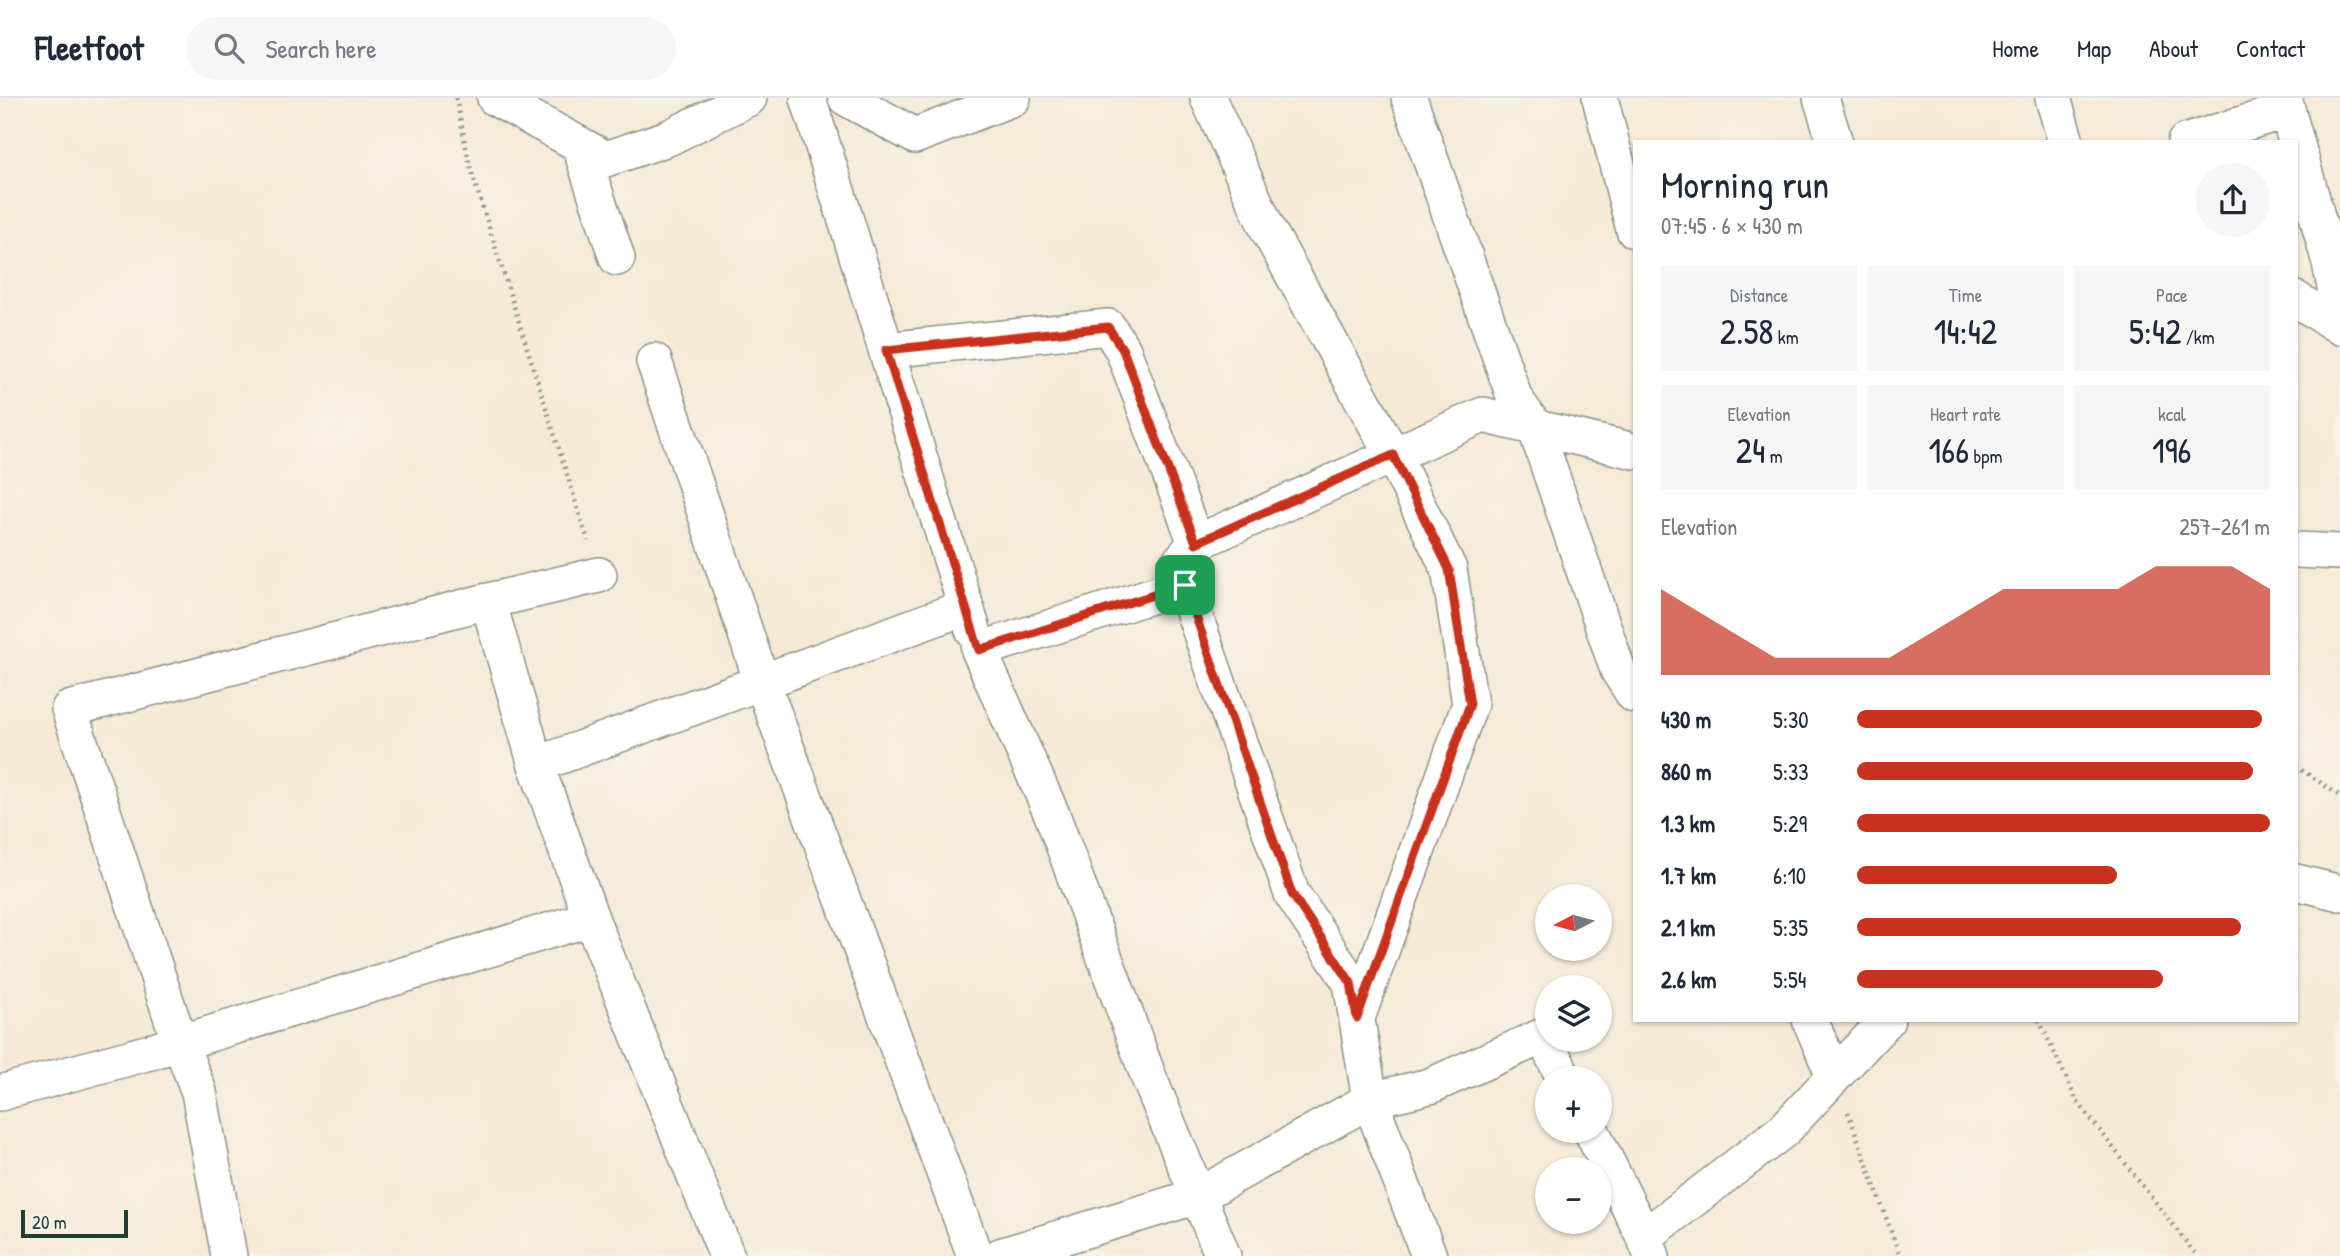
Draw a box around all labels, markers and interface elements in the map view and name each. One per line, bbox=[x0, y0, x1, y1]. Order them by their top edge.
search box bbox=[186, 17, 676, 80]
text: Fleetfoot bbox=[35, 26, 144, 70]
icon: search bbox=[210, 29, 248, 67]
text: Search here bbox=[266, 31, 377, 66]
text: Home bbox=[1992, 32, 2039, 64]
text: Map bbox=[2077, 32, 2111, 64]
text: About bbox=[2149, 32, 2198, 64]
text: Contact bbox=[2236, 32, 2305, 64]
text: Morning run bbox=[1661, 158, 1829, 210]
button: share bbox=[2196, 163, 2270, 237]
text: 07:45 · 6 × 430 m bbox=[1661, 210, 1803, 241]
text: Distance bbox=[1730, 282, 1788, 308]
text: Time bbox=[1949, 282, 1982, 308]
text: Pace bbox=[2156, 282, 2188, 308]
text: 2.58 bbox=[1720, 308, 1773, 355]
text: 14:42 bbox=[1934, 308, 1997, 355]
text: 5:42 bbox=[2129, 308, 2181, 355]
text: km bbox=[1773, 324, 1799, 350]
text: /km bbox=[2181, 324, 2215, 350]
text: Elevation bbox=[1728, 401, 1791, 427]
text: Heart rate bbox=[1930, 401, 2001, 427]
text: kcal bbox=[2158, 401, 2186, 427]
text: 24 bbox=[1736, 427, 1765, 474]
text: 166 bbox=[1929, 427, 1969, 474]
text: 196 bbox=[2152, 427, 2192, 474]
text: m bbox=[1765, 443, 1783, 469]
text: bpm bbox=[1969, 443, 2002, 469]
text: Elevation bbox=[1661, 511, 1737, 542]
text: 257–261 m bbox=[2179, 511, 2270, 542]
pin bbox=[1155, 555, 1215, 615]
icon: arrive bbox=[1166, 566, 1204, 604]
text: 430 m bbox=[1661, 704, 1711, 735]
text: 5:30 bbox=[1773, 704, 1809, 735]
text: 860 m bbox=[1661, 756, 1711, 787]
text: 5:33 bbox=[1773, 756, 1809, 787]
text: 1.3 km bbox=[1661, 808, 1715, 839]
text: 5:29 bbox=[1773, 808, 1807, 839]
text: 1.7 km bbox=[1661, 860, 1716, 891]
text: 6:10 bbox=[1773, 860, 1806, 891]
north arrow bbox=[1535, 884, 1612, 961]
map controls bbox=[1535, 884, 1612, 1234]
text: 2.1 km bbox=[1661, 912, 1716, 943]
text: 5:35 bbox=[1773, 912, 1808, 943]
text: 2.6 km bbox=[1661, 964, 1716, 995]
text: 5:54 bbox=[1773, 964, 1806, 995]
button: layers bbox=[1535, 975, 1612, 1052]
button: + bbox=[1535, 1066, 1612, 1143]
button: − bbox=[1535, 1157, 1612, 1234]
scale bar bbox=[21, 1207, 128, 1239]
text: 20 m bbox=[32, 1209, 67, 1235]

